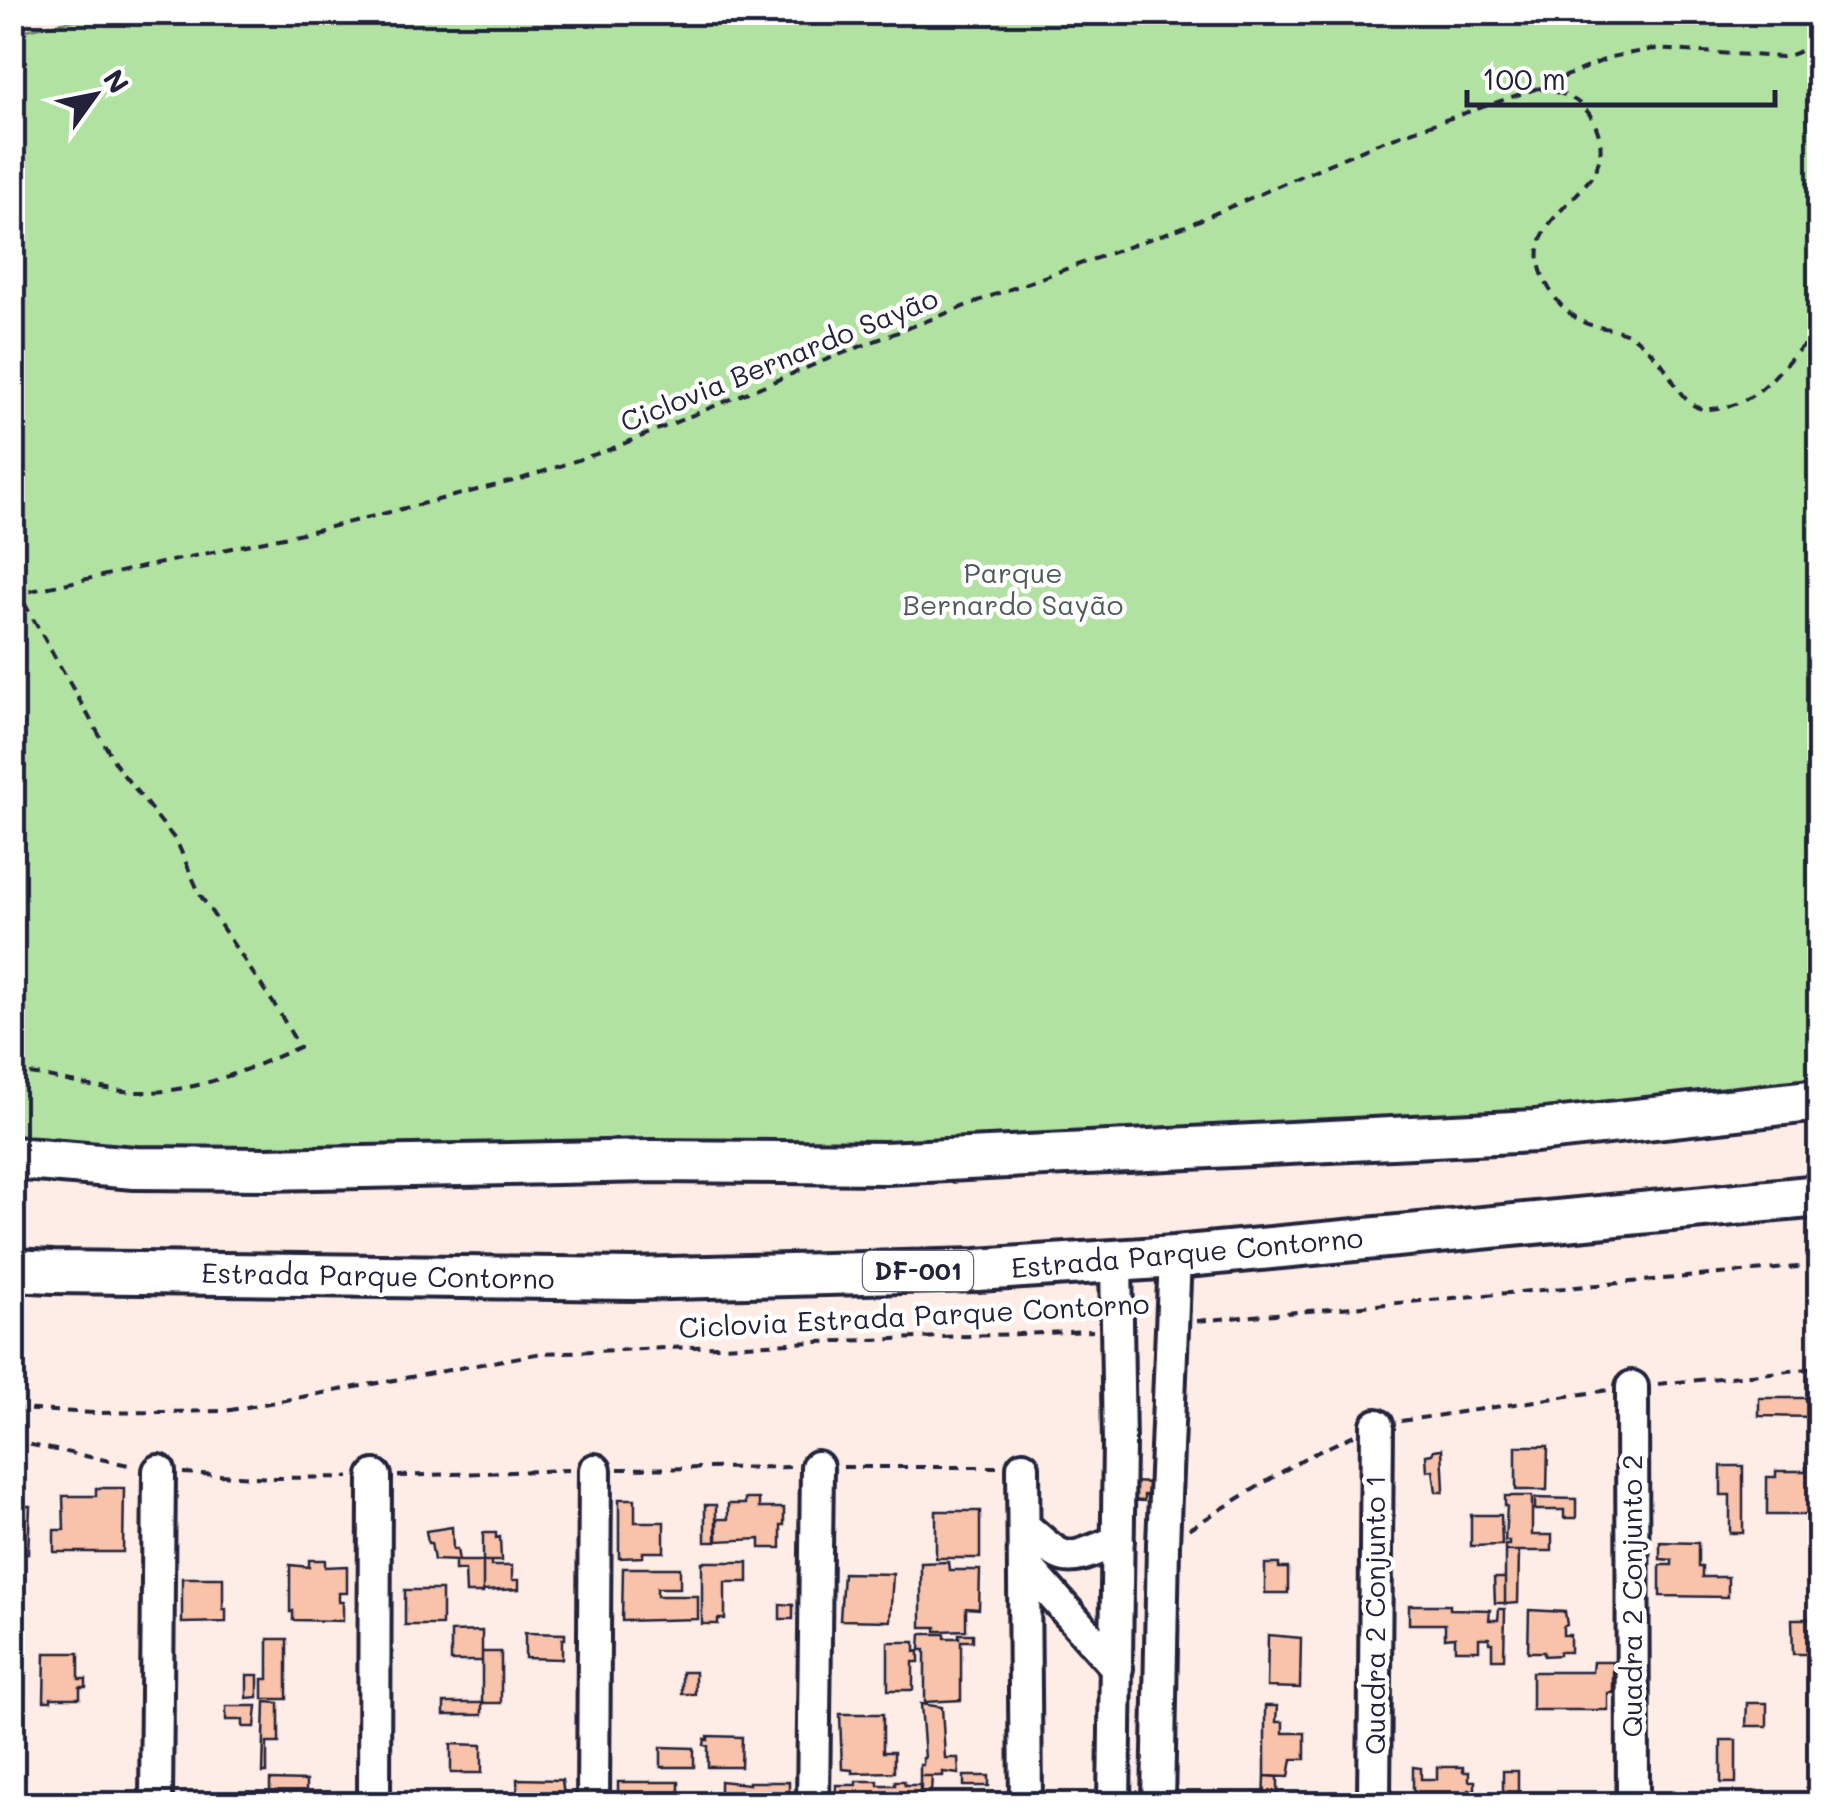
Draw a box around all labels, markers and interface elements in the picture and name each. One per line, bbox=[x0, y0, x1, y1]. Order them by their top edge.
north arrow bbox=[45, 45, 145, 145]
scale bar bbox=[1467, 45, 1774, 107]
text: 100 m bbox=[1482, 58, 1566, 98]
text: N bbox=[96, 62, 138, 100]
street label: Ciclovia Bernardo Sayão bbox=[615, 279, 943, 439]
park label: Parque Bernardo Sayão bbox=[903, 554, 1123, 622]
street label: Estrada Parque Contorno bbox=[1010, 1219, 1364, 1285]
road number: DF-001 bbox=[863, 1251, 973, 1291]
street label: Estrada Parque Contorno bbox=[201, 1254, 555, 1296]
street label: Ciclovia Estrada Parque Contorno bbox=[678, 1285, 1150, 1345]
street label: Quadra 2 Conjunto 2 bbox=[1613, 1454, 1649, 1738]
street label: Quadra 2 Conjunto 1 bbox=[1356, 1475, 1392, 1755]

